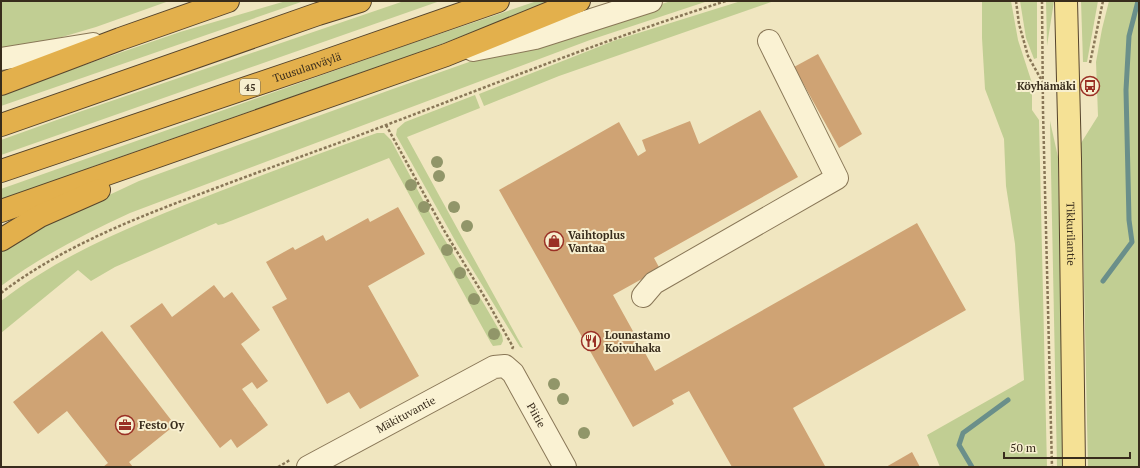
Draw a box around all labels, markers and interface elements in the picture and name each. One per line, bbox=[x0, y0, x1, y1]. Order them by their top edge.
street label: Tuusulanväylä bbox=[271, 49, 343, 85]
bus stop icon: Köyhämäki bbox=[1079, 75, 1101, 97]
road number: 45 bbox=[240, 79, 260, 95]
place label: Köyhämäki bbox=[1017, 79, 1076, 93]
street label: Tikkurilantie bbox=[1064, 202, 1078, 266]
place label: Vaihtoplus Vantaa bbox=[568, 228, 625, 255]
shop icon: Vaihtoplus Vantaa bbox=[543, 230, 565, 252]
place label: Lounastamo Koivuhaka bbox=[605, 328, 671, 355]
restaurant icon: Lounastamo Koivuhaka bbox=[580, 330, 602, 352]
street label: Mäkituvantie bbox=[374, 393, 438, 436]
street label: Piitie bbox=[524, 400, 549, 430]
office icon: Festo Oy bbox=[114, 414, 136, 436]
place label: Festo Oy bbox=[139, 418, 184, 432]
scale bar bbox=[1004, 434, 1130, 460]
text: 50 m bbox=[1010, 440, 1037, 455]

